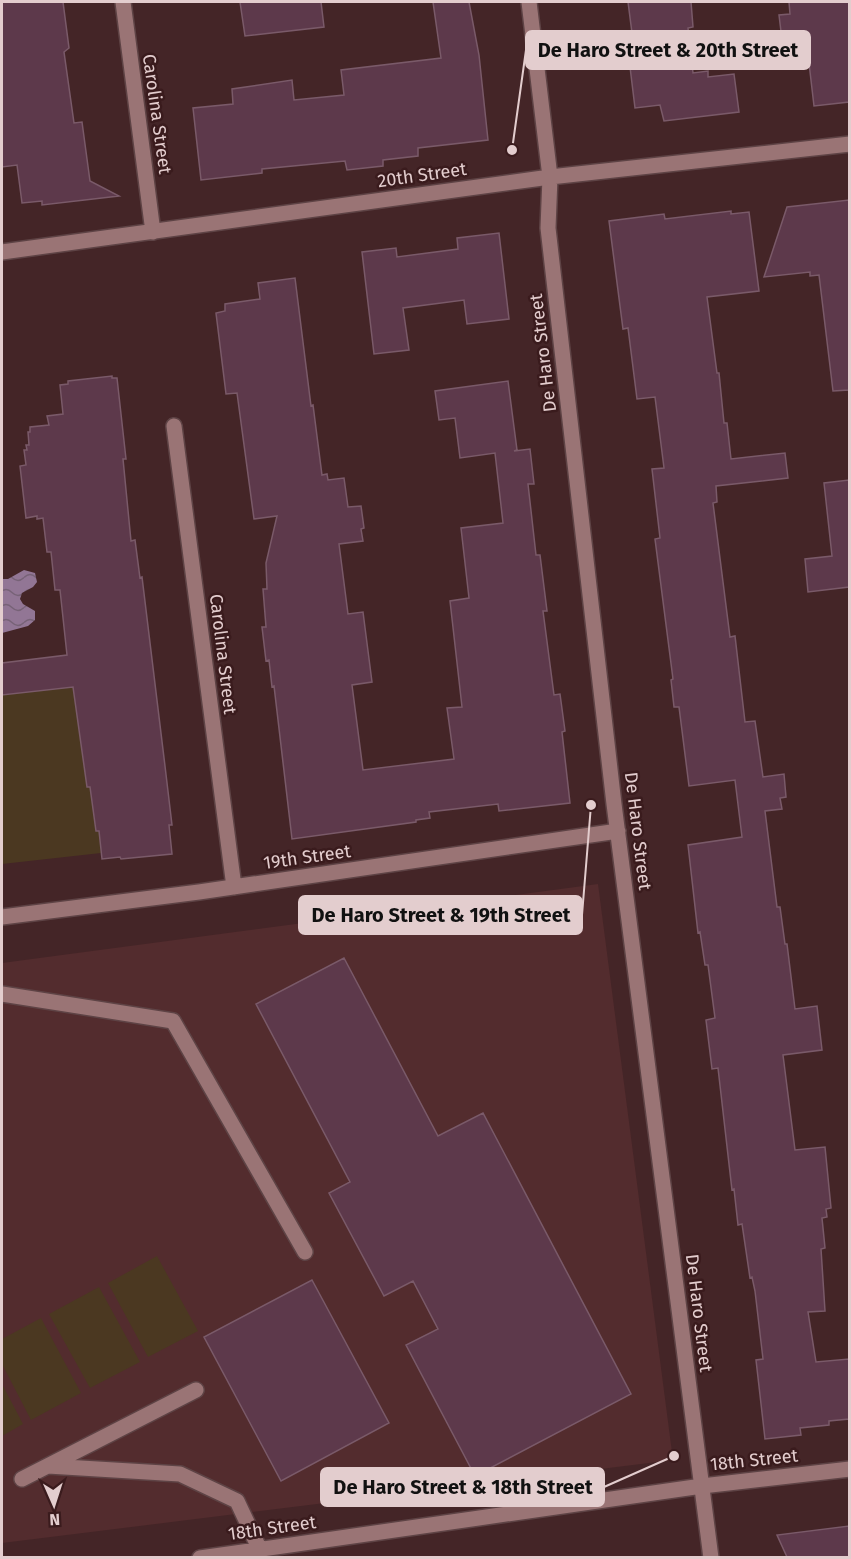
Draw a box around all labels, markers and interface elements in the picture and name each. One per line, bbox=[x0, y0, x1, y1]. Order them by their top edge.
callout: De Haro Street & 20th Street bbox=[526, 31, 810, 69]
text: De Haro Street & 20th Street bbox=[538, 38, 798, 62]
street label: Carolina Street bbox=[138, 53, 176, 176]
street label: 20th Street bbox=[376, 158, 468, 192]
street label: De Haro Street bbox=[525, 292, 561, 413]
street label: Carolina Street bbox=[205, 593, 241, 716]
street label: De Haro Street bbox=[620, 771, 656, 892]
street label: 19th Street bbox=[262, 840, 353, 874]
callout: De Haro Street & 19th Street bbox=[299, 896, 582, 934]
text: De Haro Street & 19th Street bbox=[312, 903, 571, 927]
street label: De Haro Street bbox=[681, 1253, 717, 1374]
street label: 18th Street bbox=[709, 1444, 800, 1476]
callout: De Haro Street & 18th Street bbox=[321, 1468, 604, 1506]
north arrow bbox=[24, 1475, 84, 1535]
text: De Haro Street & 18th Street bbox=[333, 1475, 593, 1499]
text: N bbox=[49, 1510, 61, 1529]
street label: 18th Street bbox=[227, 1511, 318, 1545]

